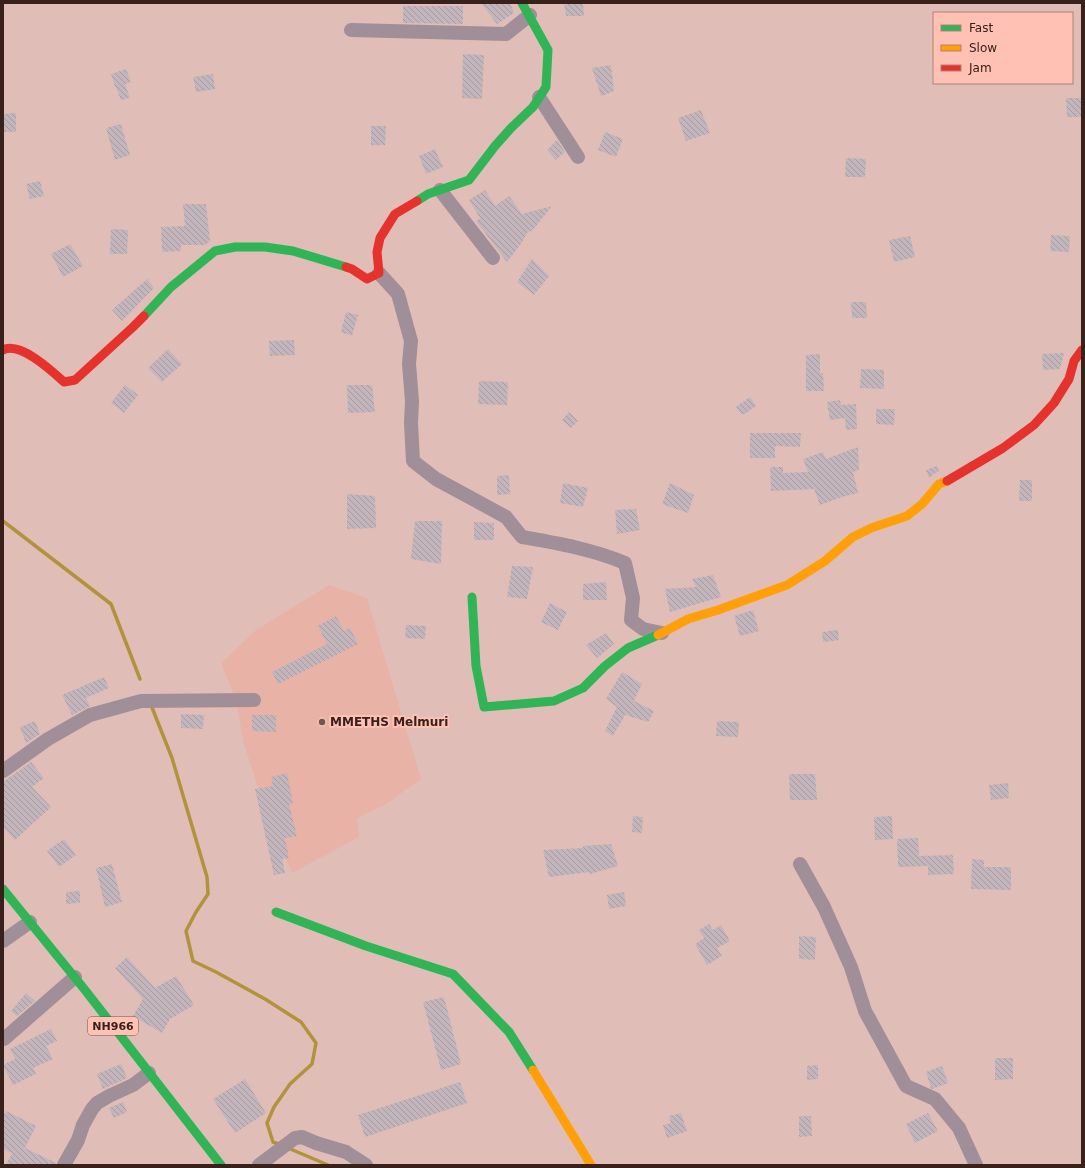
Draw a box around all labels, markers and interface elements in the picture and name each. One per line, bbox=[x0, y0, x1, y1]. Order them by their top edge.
legend bbox=[933, 12, 1073, 84]
text: Fast bbox=[969, 21, 993, 35]
text: Slow bbox=[969, 41, 997, 55]
text: Jam bbox=[968, 61, 992, 75]
place label: MMETHS Melmuri bbox=[330, 715, 448, 729]
marker: MMETHS Melmuri bbox=[317, 717, 327, 727]
road number: NH966 bbox=[88, 1017, 138, 1035]

